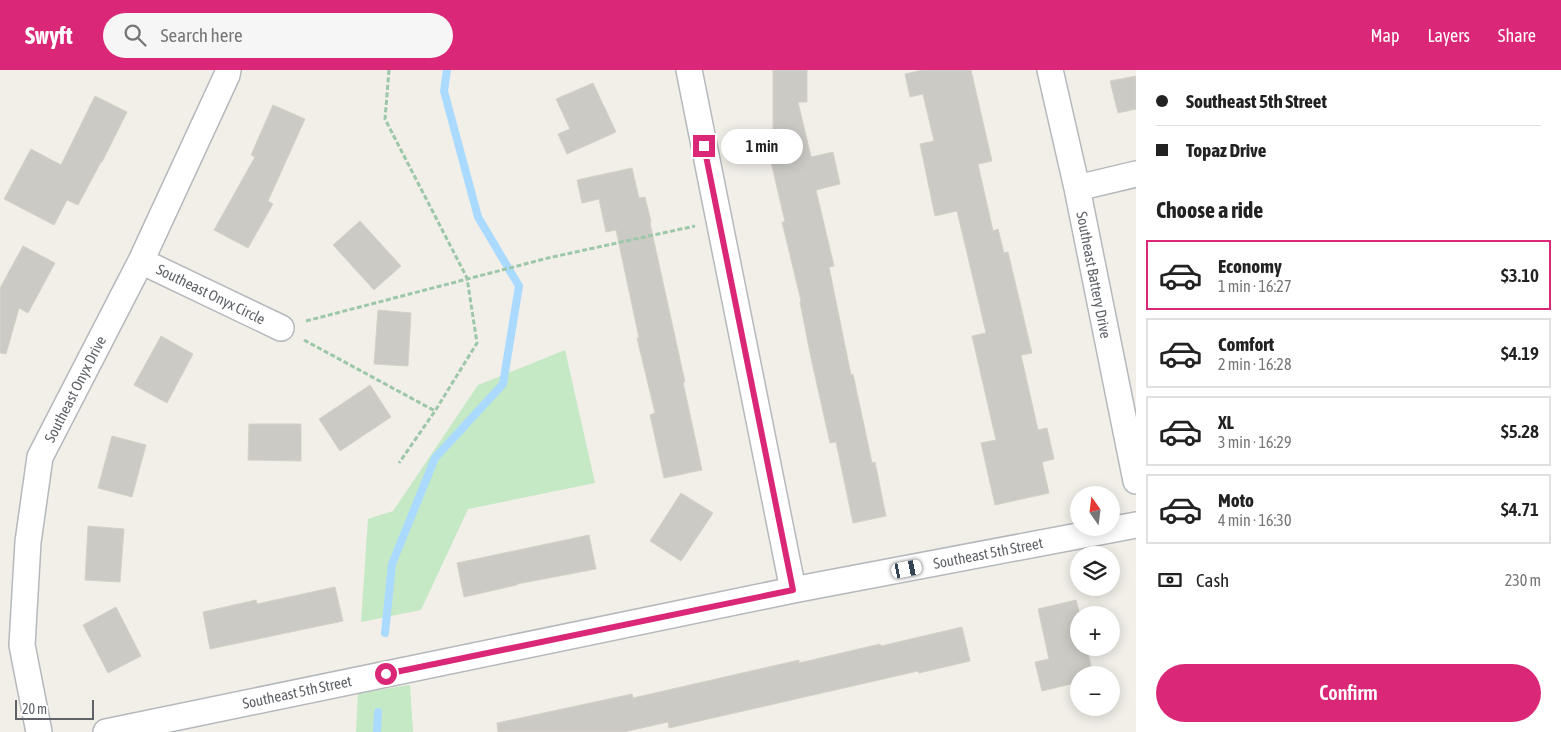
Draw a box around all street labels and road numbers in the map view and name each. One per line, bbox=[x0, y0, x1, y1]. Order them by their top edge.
street label: Southeast Battery Drive bbox=[1073, 210, 1115, 340]
street label: Southeast Onyx Circle bbox=[154, 260, 268, 328]
street label: Southeast Onyx Drive bbox=[41, 333, 109, 445]
street label: Southeast 5th Street bbox=[932, 534, 1044, 572]
street label: Southeast 5th Street bbox=[241, 672, 353, 712]

